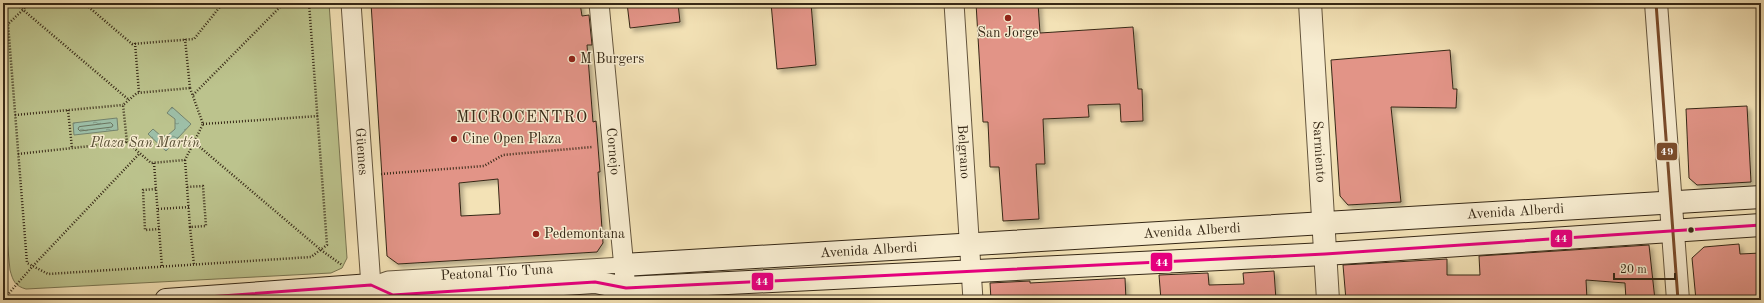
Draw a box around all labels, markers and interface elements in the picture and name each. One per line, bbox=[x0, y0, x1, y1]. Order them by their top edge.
marker: San Jorge bbox=[1003, 13, 1013, 23]
place label: San Jorge bbox=[977, 26, 1039, 40]
place label: M Burgers bbox=[580, 52, 644, 66]
marker: M Burgers bbox=[567, 54, 577, 64]
district label: MICROCENTRO bbox=[456, 110, 588, 126]
street label: Sarmiento bbox=[1310, 120, 1328, 183]
street label: Belgrano bbox=[955, 124, 972, 179]
street label: Güemes bbox=[353, 127, 370, 176]
street label: Cornejo bbox=[604, 127, 622, 176]
place label: Cine Open Plaza bbox=[462, 132, 561, 146]
marker: Cine Open Plaza bbox=[449, 134, 459, 144]
park label: Plaza San Martín bbox=[89, 136, 200, 150]
line badge: 49 bbox=[1656, 142, 1678, 161]
text: 49 bbox=[1661, 147, 1673, 158]
street label: Avenida Alberdi bbox=[1466, 202, 1565, 222]
street label: Avenida Alberdi bbox=[1143, 221, 1241, 241]
unlabelled marker bbox=[1686, 225, 1696, 235]
place label: Pedemontana bbox=[544, 227, 625, 241]
marker: Pedemontana bbox=[531, 229, 541, 239]
line badge: 44 bbox=[1550, 229, 1573, 248]
text: 44 bbox=[1555, 234, 1567, 245]
street label: Avenida Alberdi bbox=[819, 240, 918, 260]
line badge: 44 bbox=[1150, 252, 1173, 272]
scale bar bbox=[1614, 255, 1675, 281]
text: 44 bbox=[1156, 258, 1168, 269]
street label: Peatonal Tío Tuna bbox=[440, 262, 554, 283]
text: 20 m bbox=[1620, 264, 1647, 276]
line badge: 44 bbox=[751, 272, 774, 291]
text: 44 bbox=[756, 277, 768, 288]

